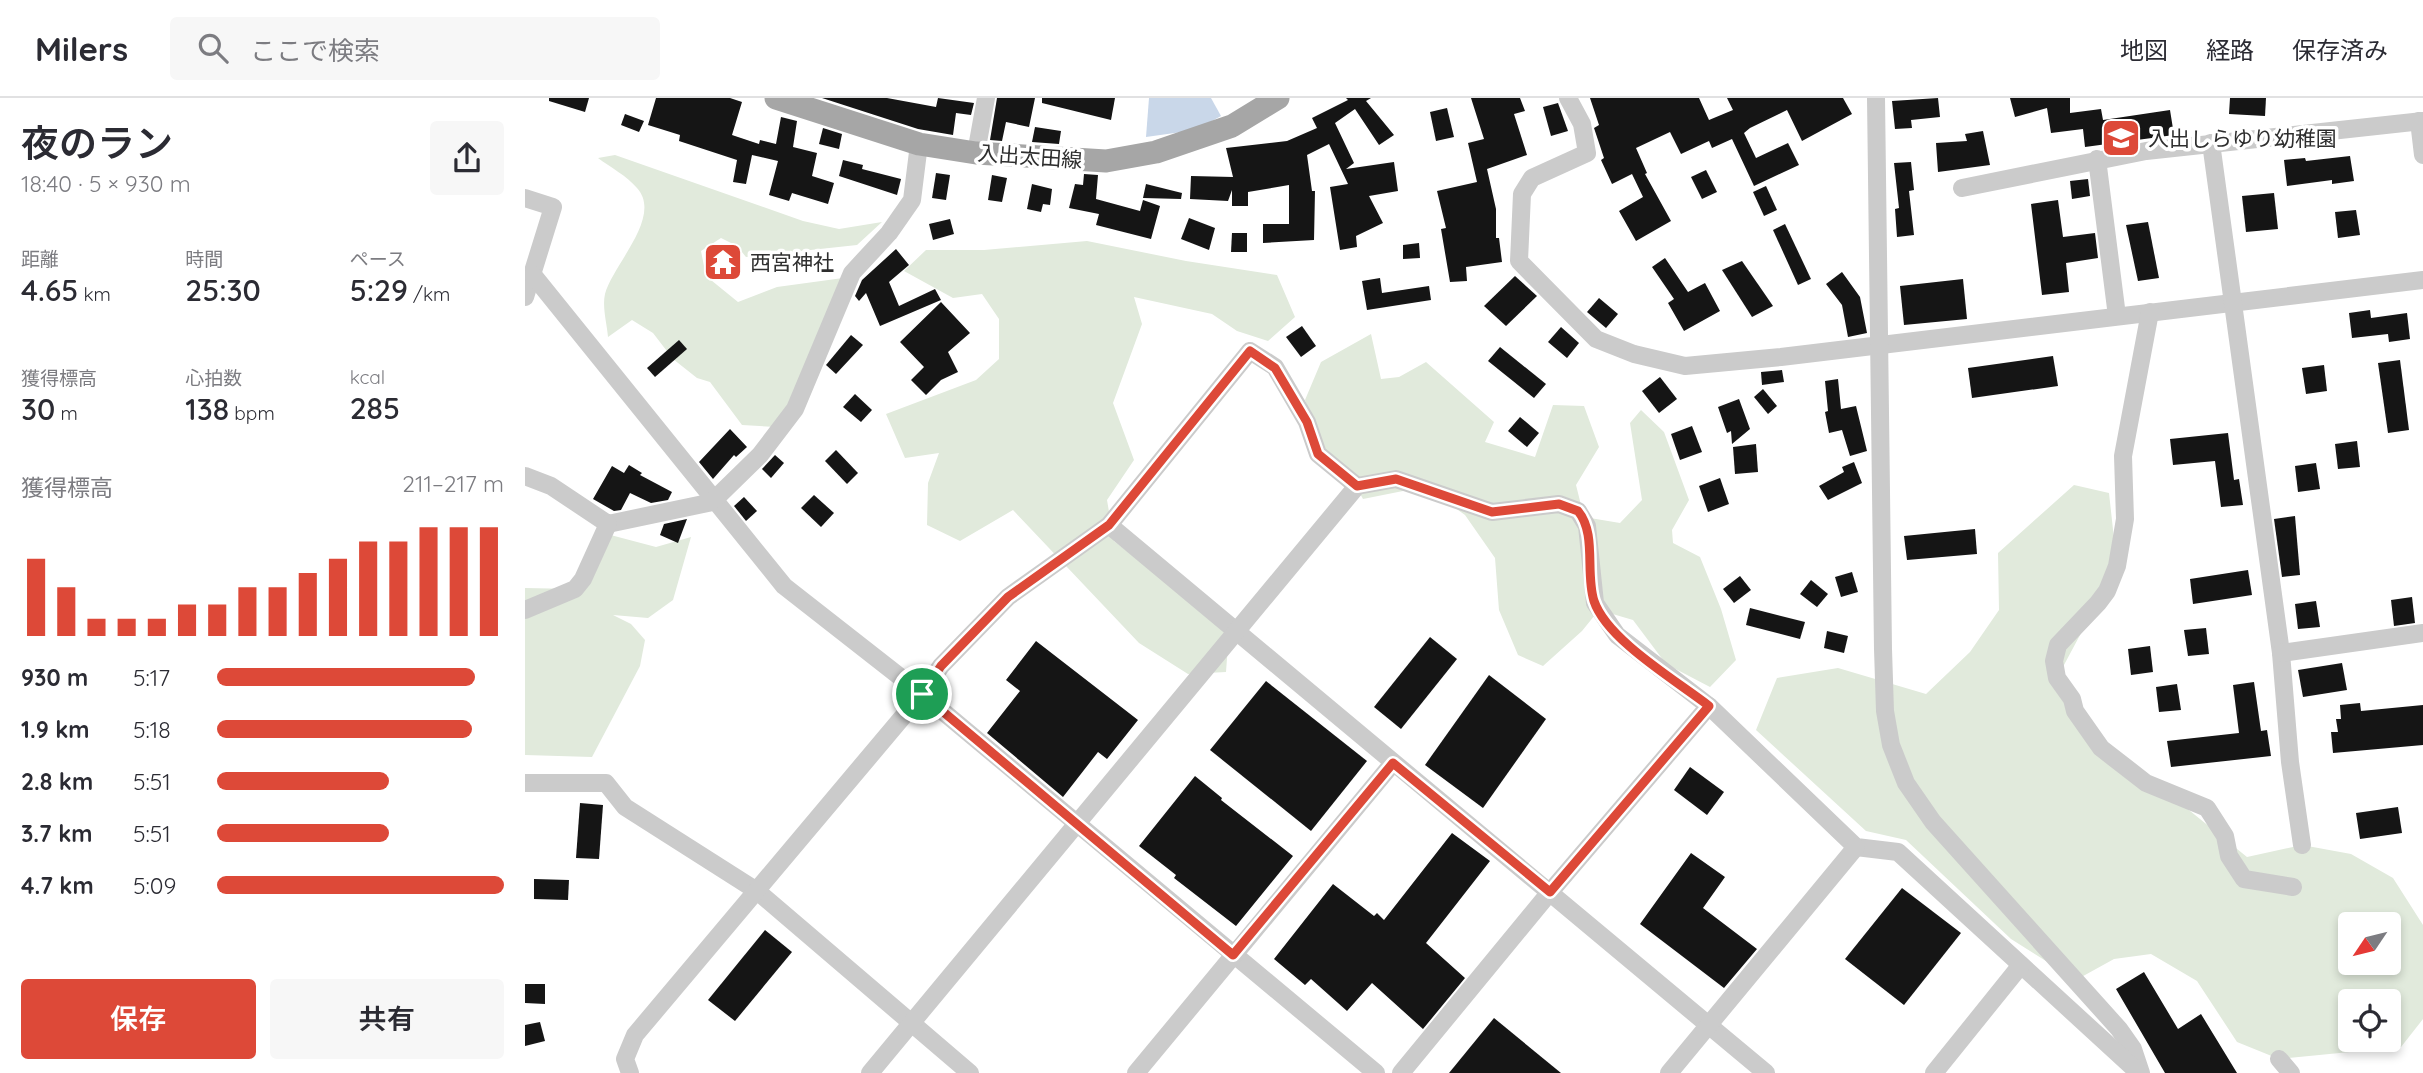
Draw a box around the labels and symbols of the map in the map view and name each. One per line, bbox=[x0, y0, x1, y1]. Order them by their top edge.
school or university icon: 入出しらゆり幼稚園 bbox=[2100, 117, 2142, 159]
place label: 入出しらゆり幼稚園 bbox=[2148, 125, 2337, 151]
street label: 入出太田線 bbox=[977, 139, 1083, 173]
temple icon: 西宮神社 bbox=[702, 241, 744, 283]
place label: 西宮神社 bbox=[750, 249, 834, 275]
pin bbox=[892, 664, 952, 724]
north arrow bbox=[2338, 912, 2401, 975]

